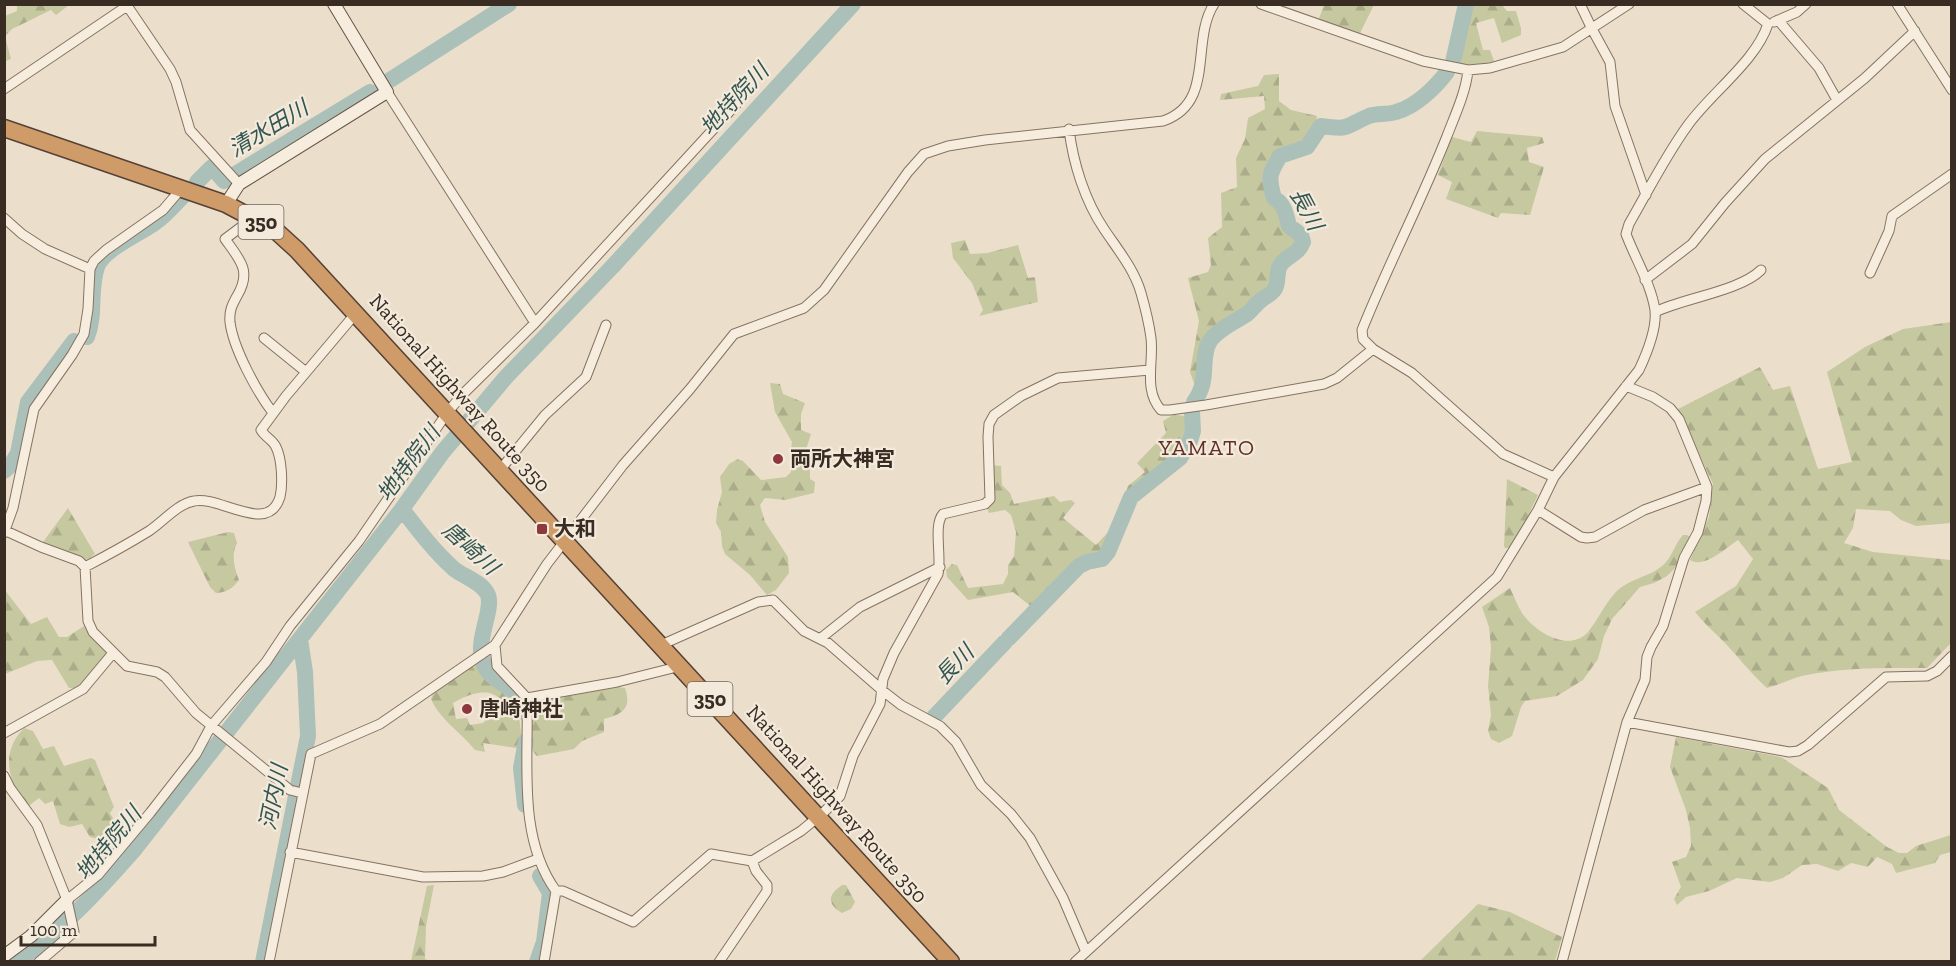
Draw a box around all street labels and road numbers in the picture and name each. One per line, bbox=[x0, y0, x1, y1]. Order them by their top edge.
road number: 350 bbox=[238, 205, 284, 239]
street label: National Highway Route 350 bbox=[365, 288, 556, 497]
road number: 350 bbox=[688, 682, 732, 716]
street label: National Highway Route 350 bbox=[742, 699, 933, 908]

